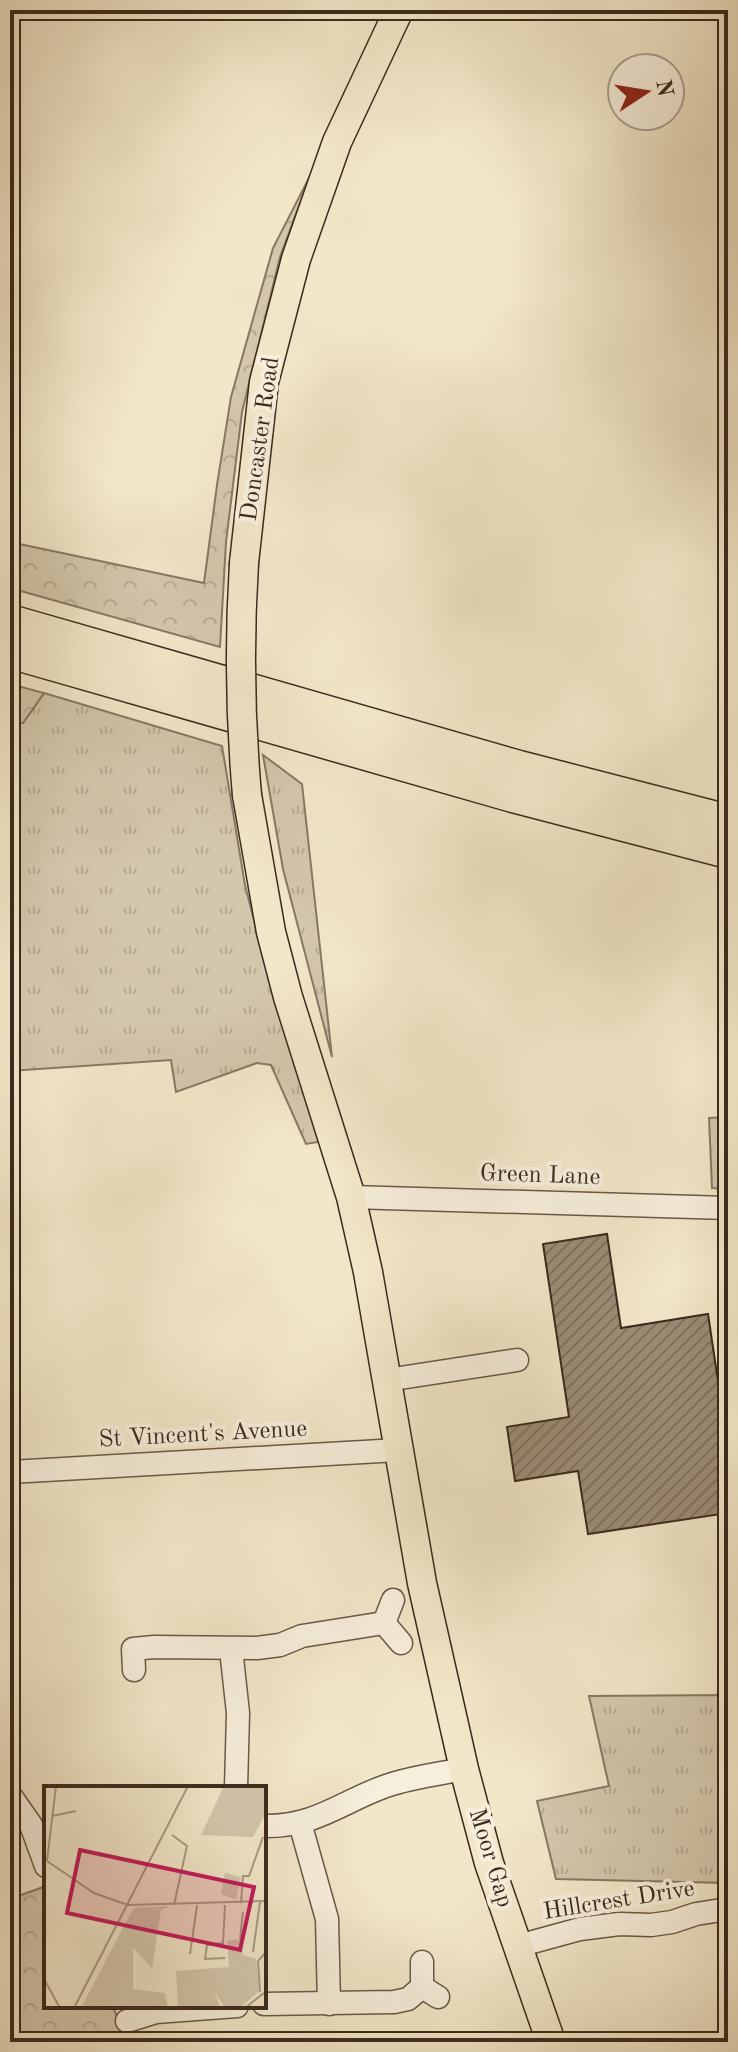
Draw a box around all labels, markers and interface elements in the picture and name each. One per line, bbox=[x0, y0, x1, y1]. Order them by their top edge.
north arrow bbox=[606, 52, 686, 132]
text: N bbox=[651, 78, 676, 99]
street label: Doncaster Road bbox=[238, 355, 284, 523]
street label: Green Lane bbox=[479, 1162, 601, 1190]
street label: St Vincent's Avenue bbox=[98, 1418, 308, 1452]
inset map bbox=[44, 1786, 266, 2008]
street label: Moor Gap bbox=[464, 1806, 516, 1910]
street label: Hillcrest Drive bbox=[542, 1877, 696, 1925]

